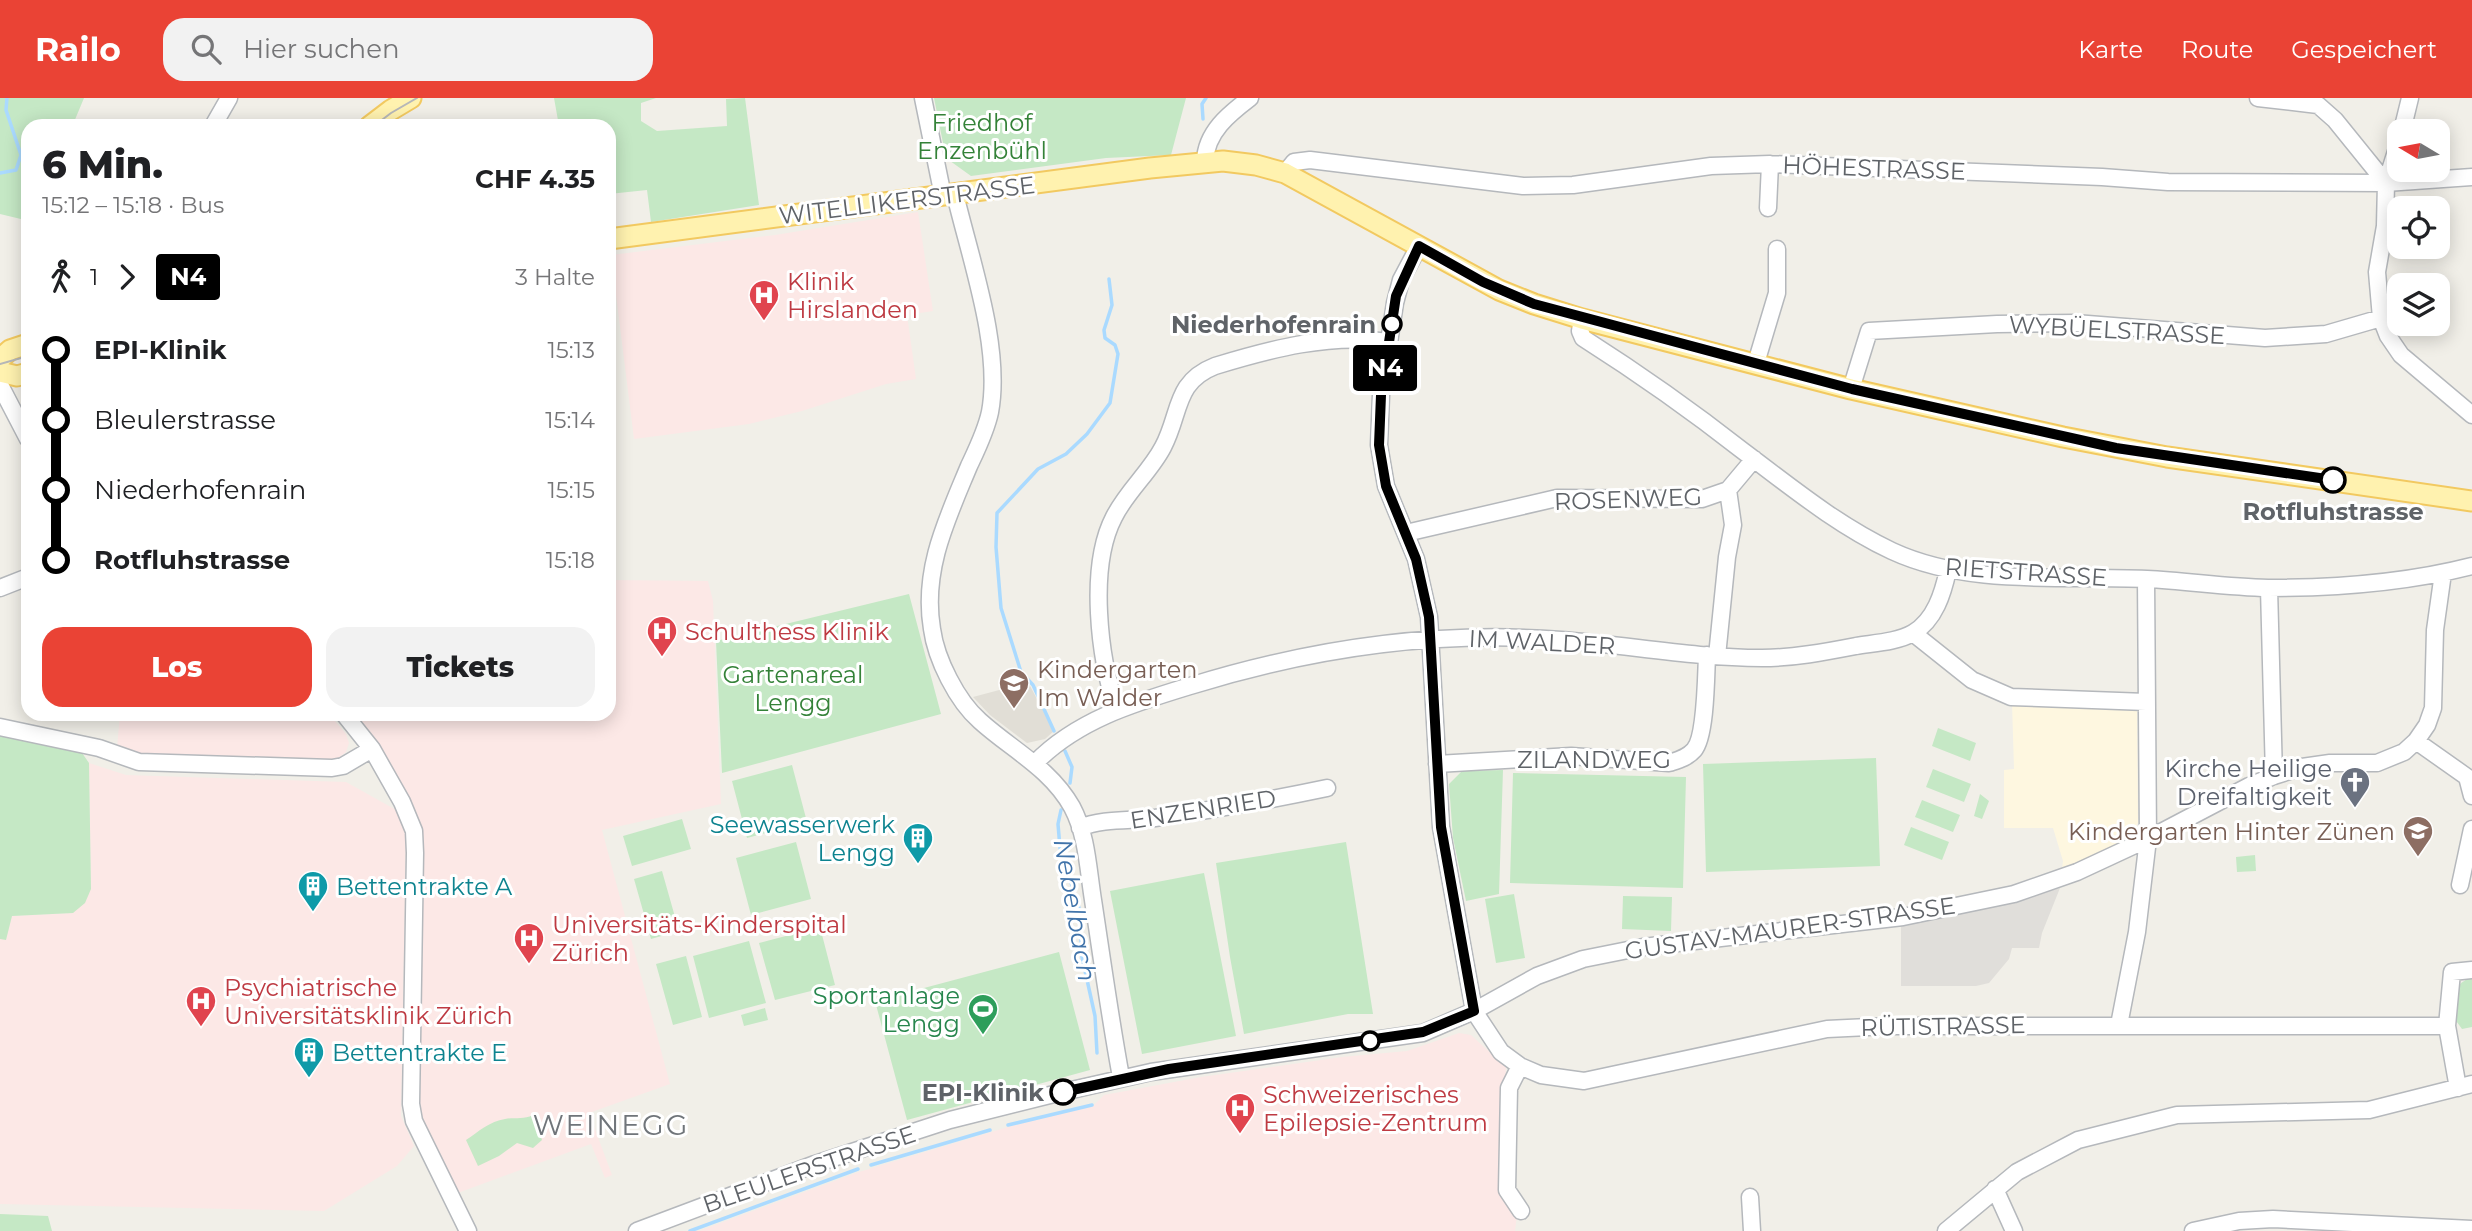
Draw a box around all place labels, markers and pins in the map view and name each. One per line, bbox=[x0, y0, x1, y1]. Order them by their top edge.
place label: Klinik Hirslanden bbox=[787, 267, 918, 324]
hospital icon: Klinik Hirslanden bbox=[747, 278, 781, 322]
place label: Niederhofenrain bbox=[1171, 310, 1376, 339]
marker: Niederhofenrain bbox=[1382, 314, 1402, 334]
marker: Rotfluhstrasse bbox=[2320, 467, 2346, 493]
place label: Rotfluhstrasse bbox=[2242, 497, 2424, 526]
hospital icon: Schulthess Klinik bbox=[645, 614, 679, 658]
place label: Schulthess Klinik bbox=[685, 617, 890, 646]
place label: Kindergarten Im Walder bbox=[1037, 655, 1197, 712]
school or university icon: Kindergarten Im Walder bbox=[997, 666, 1031, 710]
place label: Kirche Heilige Dreifaltigkeit bbox=[2165, 754, 2332, 811]
church icon: Kirche Heilige Dreifaltigkeit bbox=[2338, 765, 2372, 809]
place label: Seewasserwerk Lengg bbox=[710, 810, 896, 867]
school or university icon: Kindergarten Hinter Zünen bbox=[2401, 814, 2435, 858]
place label: Kindergarten Hinter Zünen bbox=[2068, 817, 2395, 846]
building icon: Seewasserwerk Lengg bbox=[901, 821, 935, 865]
building icon: Bettentrakte A bbox=[296, 869, 330, 913]
place label: Bettentrakte A bbox=[336, 872, 513, 901]
place label: Universitäts-Kinderspital Zürich bbox=[552, 910, 847, 967]
hospital icon: Universitäts-Kinderspital Zürich bbox=[512, 921, 546, 965]
place label: Psychiatrische Universitätsklinik Zürich bbox=[224, 973, 513, 1030]
place label: Sportanlage Lengg bbox=[813, 981, 960, 1038]
hospital icon: Psychiatrische Universitätsklinik Zürich bbox=[184, 984, 218, 1028]
sports icon: Sportanlage Lengg bbox=[966, 992, 1000, 1036]
unlabelled marker bbox=[1360, 1031, 1380, 1051]
building icon: Bettentrakte E bbox=[292, 1035, 326, 1079]
place label: Bettentrakte E bbox=[332, 1038, 507, 1067]
place label: EPI-Klinik bbox=[922, 1078, 1044, 1107]
marker: EPI-Klinik bbox=[1050, 1079, 1076, 1105]
place label: Schweizerisches Epilepsie-Zentrum bbox=[1263, 1080, 1488, 1137]
hospital icon: Schweizerisches Epilepsie-Zentrum bbox=[1223, 1091, 1257, 1135]

